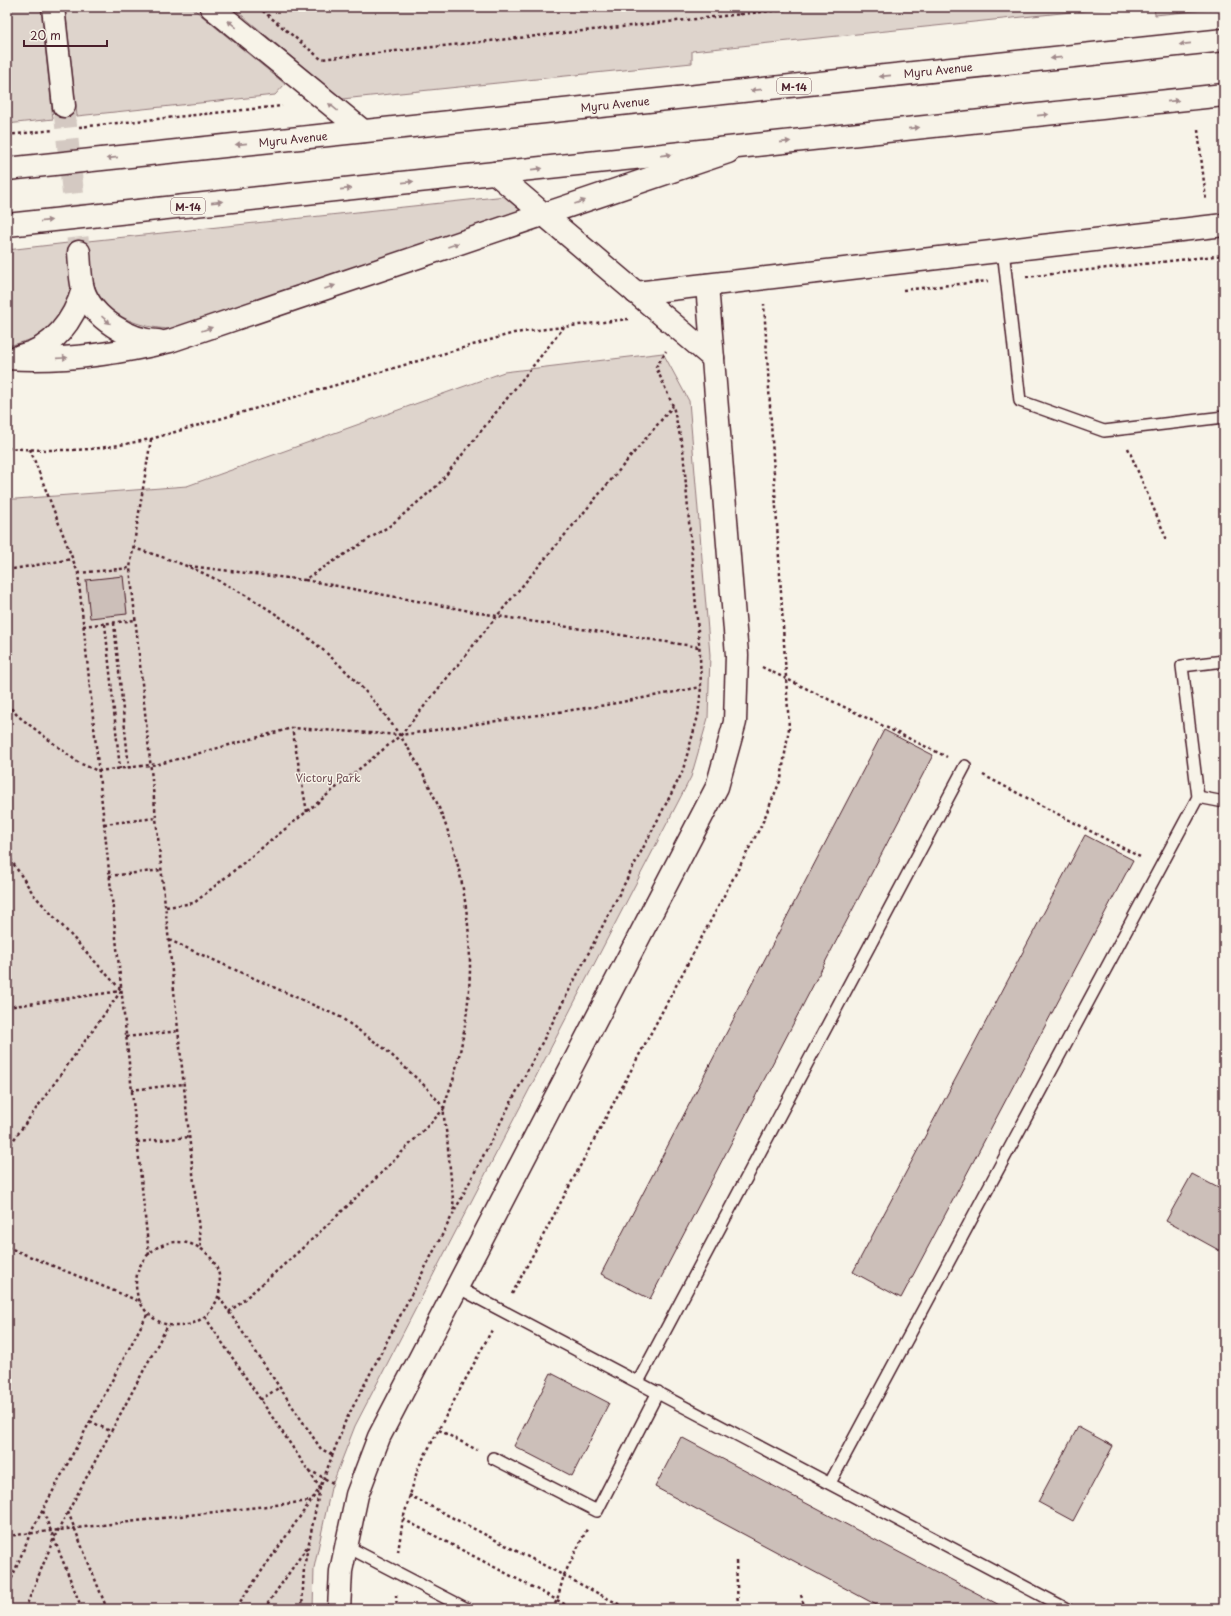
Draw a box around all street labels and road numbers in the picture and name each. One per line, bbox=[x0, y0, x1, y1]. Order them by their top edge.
street label: Myru Avenue bbox=[903, 58, 973, 82]
road number: М-14 bbox=[777, 78, 811, 94]
street label: Myru Avenue bbox=[580, 92, 650, 116]
street label: Myru Avenue bbox=[258, 127, 328, 151]
road number: М-14 bbox=[171, 198, 205, 214]

